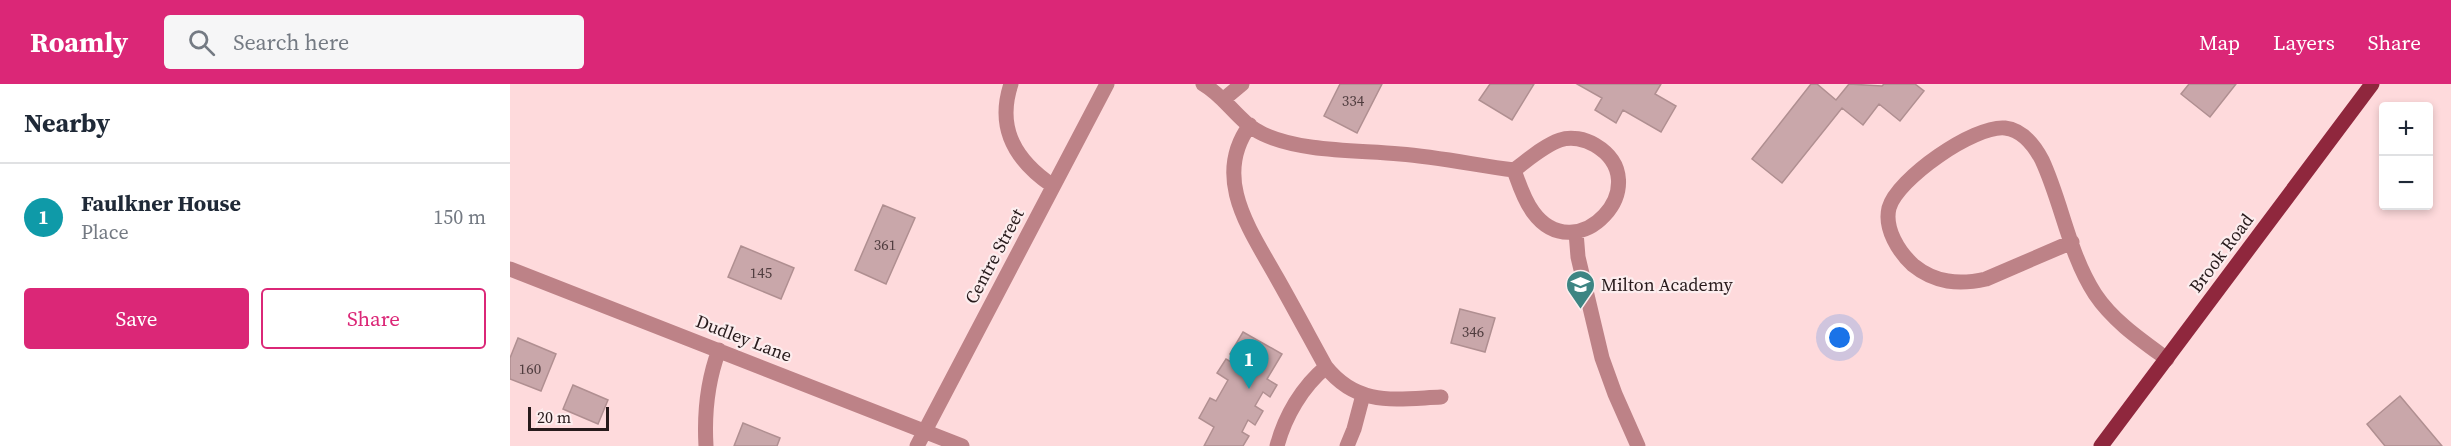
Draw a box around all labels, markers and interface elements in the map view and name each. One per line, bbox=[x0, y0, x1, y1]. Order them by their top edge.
search box bbox=[164, 15, 584, 69]
text: Roamly bbox=[30, 23, 128, 61]
icon: search bbox=[185, 26, 218, 59]
text: Search here bbox=[233, 27, 349, 57]
text: Map bbox=[2199, 28, 2240, 57]
text: Layers bbox=[2273, 28, 2335, 57]
text: Share bbox=[2368, 28, 2421, 57]
house number: 334 bbox=[1342, 90, 1365, 111]
map controls bbox=[2379, 102, 2433, 210]
button: + bbox=[2379, 102, 2433, 156]
text: Nearby bbox=[24, 105, 110, 141]
button: − bbox=[2379, 156, 2433, 210]
text: Faulkner House bbox=[81, 188, 241, 218]
text: 1 bbox=[38, 203, 49, 231]
text: 150 m bbox=[433, 203, 486, 231]
street label: Centre Street bbox=[958, 204, 1030, 308]
street label: Brook Road bbox=[2183, 208, 2259, 298]
text: Place bbox=[81, 218, 129, 246]
house number: 361 bbox=[874, 234, 896, 255]
house number: 145 bbox=[750, 262, 772, 283]
school or university icon: Milton Academy bbox=[1564, 268, 1596, 310]
place label: Milton Academy bbox=[1601, 272, 1733, 297]
button: Save bbox=[24, 288, 249, 349]
button: Share bbox=[261, 288, 486, 349]
street label: Dudley Lane bbox=[692, 308, 796, 368]
house number: 346 bbox=[1462, 321, 1484, 342]
your location bbox=[1825, 323, 1854, 352]
pin: 1 bbox=[1230, 340, 1268, 389]
house number: 160 bbox=[519, 358, 541, 379]
scale bar bbox=[528, 404, 609, 432]
text: 20 m bbox=[537, 406, 571, 428]

